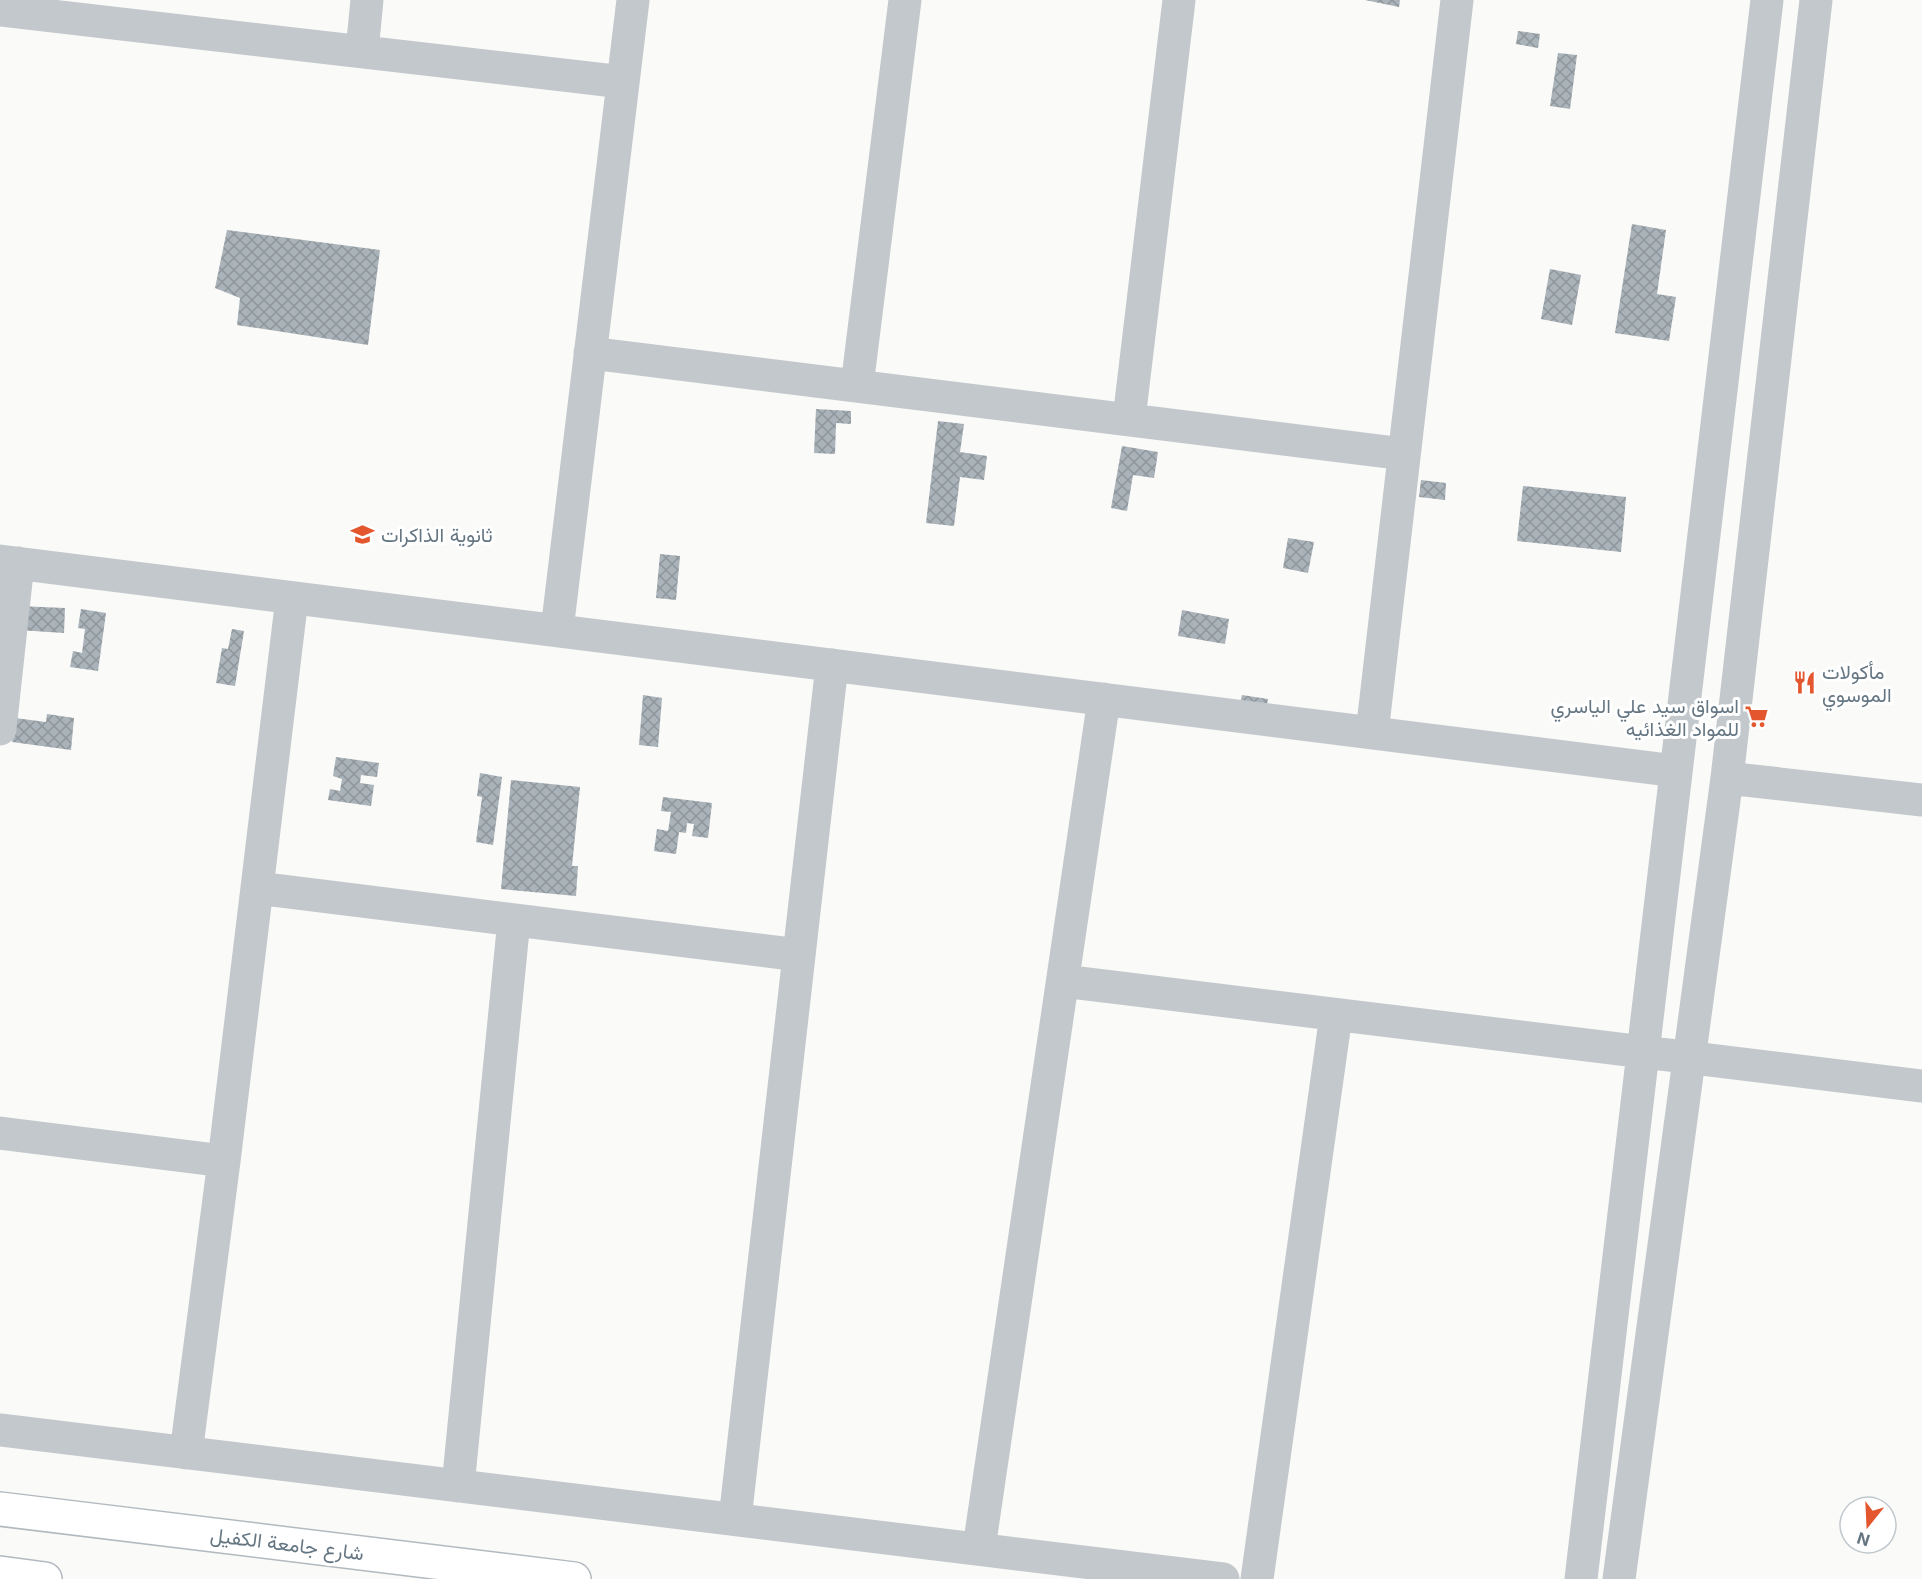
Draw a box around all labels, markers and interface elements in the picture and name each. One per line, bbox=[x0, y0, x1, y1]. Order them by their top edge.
school or university icon: ثانوية الذاكرات bbox=[350, 522, 376, 548]
place label: ثانوية الذاكرات bbox=[381, 523, 493, 548]
place label: مأكولات الموسوي bbox=[1822, 660, 1892, 712]
restaurant icon: مأكولات الموسوي bbox=[1791, 670, 1817, 696]
place label: اسواق سيد علي الياسري للمواد الغذائيه bbox=[1550, 694, 1739, 742]
supermarket icon: اسواق سيد علي الياسري للمواد الغذائيه bbox=[1744, 704, 1770, 730]
north arrow bbox=[1838, 1495, 1898, 1555]
street label: شارع جامعة الكفيل bbox=[209, 1523, 365, 1567]
text: N bbox=[1854, 1528, 1872, 1551]

